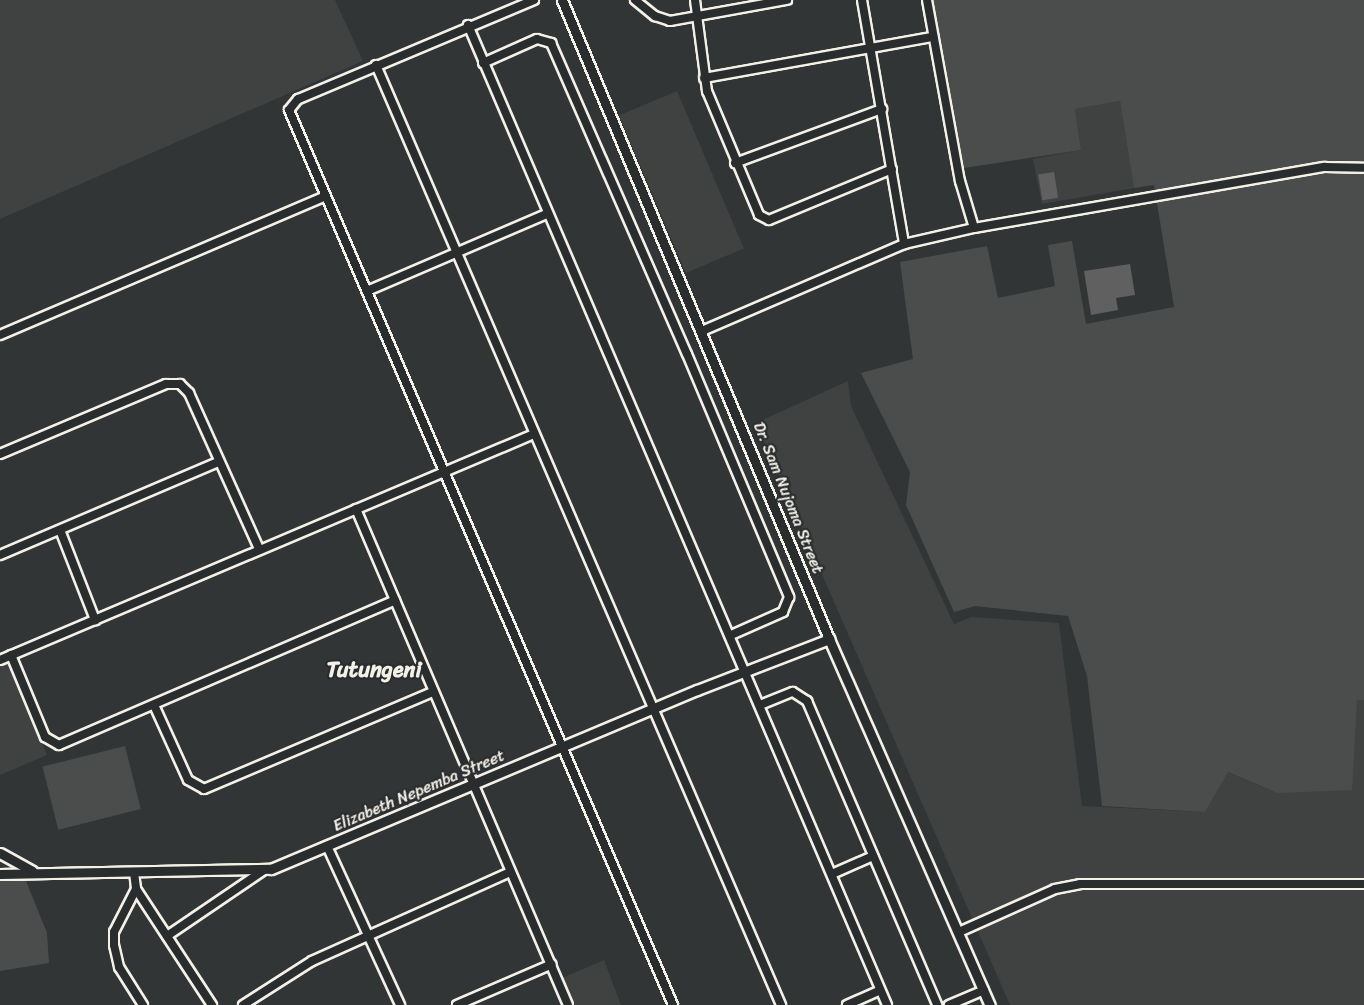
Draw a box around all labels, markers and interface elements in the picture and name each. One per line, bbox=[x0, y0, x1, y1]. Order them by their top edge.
street label: Dr. Sam Nujoma Street bbox=[749, 419, 827, 577]
district label: Tutungeni bbox=[327, 657, 421, 683]
street label: Elizabeth Nepemba Street bbox=[330, 746, 508, 836]

